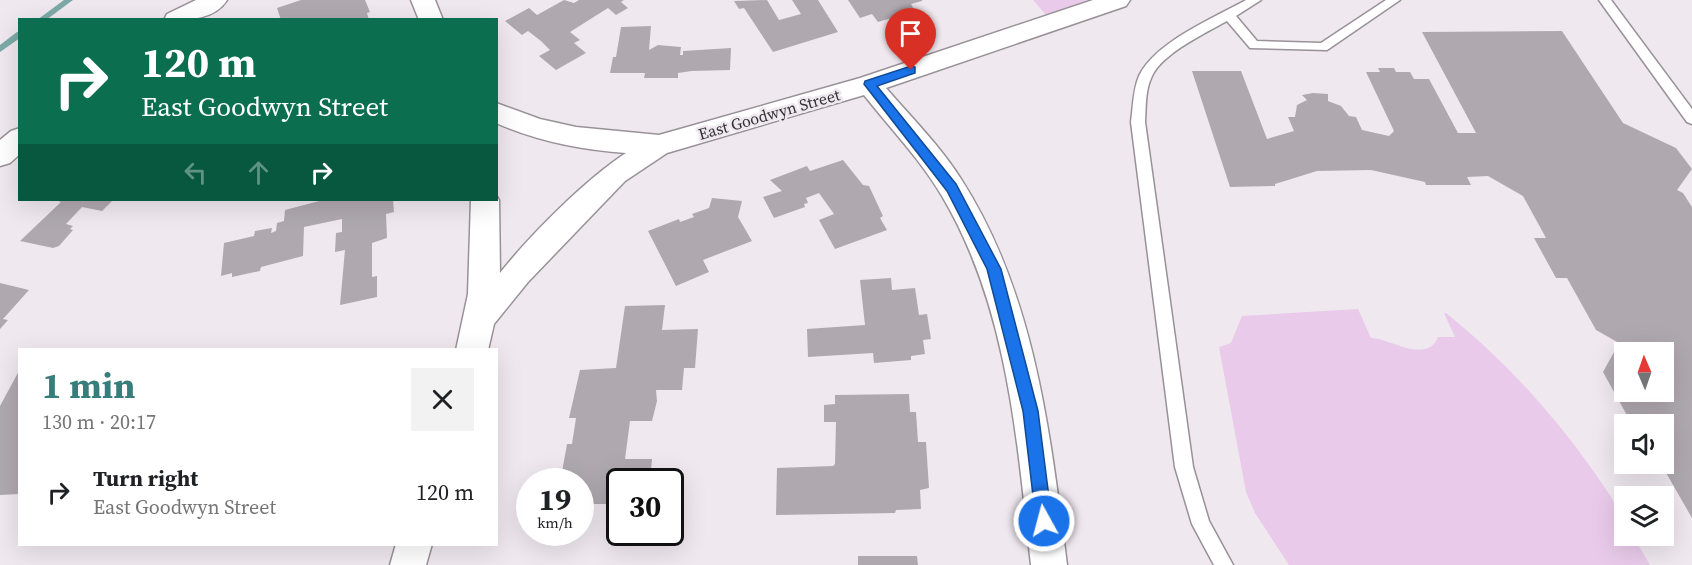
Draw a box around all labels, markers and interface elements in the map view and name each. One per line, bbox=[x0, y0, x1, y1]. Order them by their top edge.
pin bbox=[885, 8, 936, 70]
icon: arrive bbox=[894, 17, 927, 50]
text: 120 m bbox=[141, 33, 256, 91]
icon: right bbox=[42, 42, 120, 120]
street label: East Goodwyn Street bbox=[696, 83, 843, 145]
text: East Goodwyn Street bbox=[141, 88, 388, 125]
icon: left bbox=[179, 156, 212, 189]
icon: ahead bbox=[242, 156, 275, 189]
icon: right bbox=[305, 156, 338, 189]
north arrow bbox=[1614, 342, 1674, 402]
map controls bbox=[1614, 342, 1674, 546]
text: 1 min bbox=[42, 361, 135, 410]
button: close bbox=[411, 368, 474, 431]
text: 130 m · 20:17 bbox=[42, 408, 156, 436]
button: sound bbox=[1614, 414, 1674, 474]
text: Turn right bbox=[93, 463, 198, 493]
speed limit sign: 30 bbox=[606, 468, 684, 546]
icon: right bbox=[42, 476, 75, 509]
text: 120 m bbox=[416, 477, 474, 507]
text: 19 bbox=[539, 479, 571, 520]
button: layers bbox=[1614, 486, 1674, 546]
position arrow bbox=[1012, 489, 1076, 553]
text: East Goodwyn Street bbox=[93, 493, 276, 521]
text: km/h bbox=[537, 512, 573, 533]

